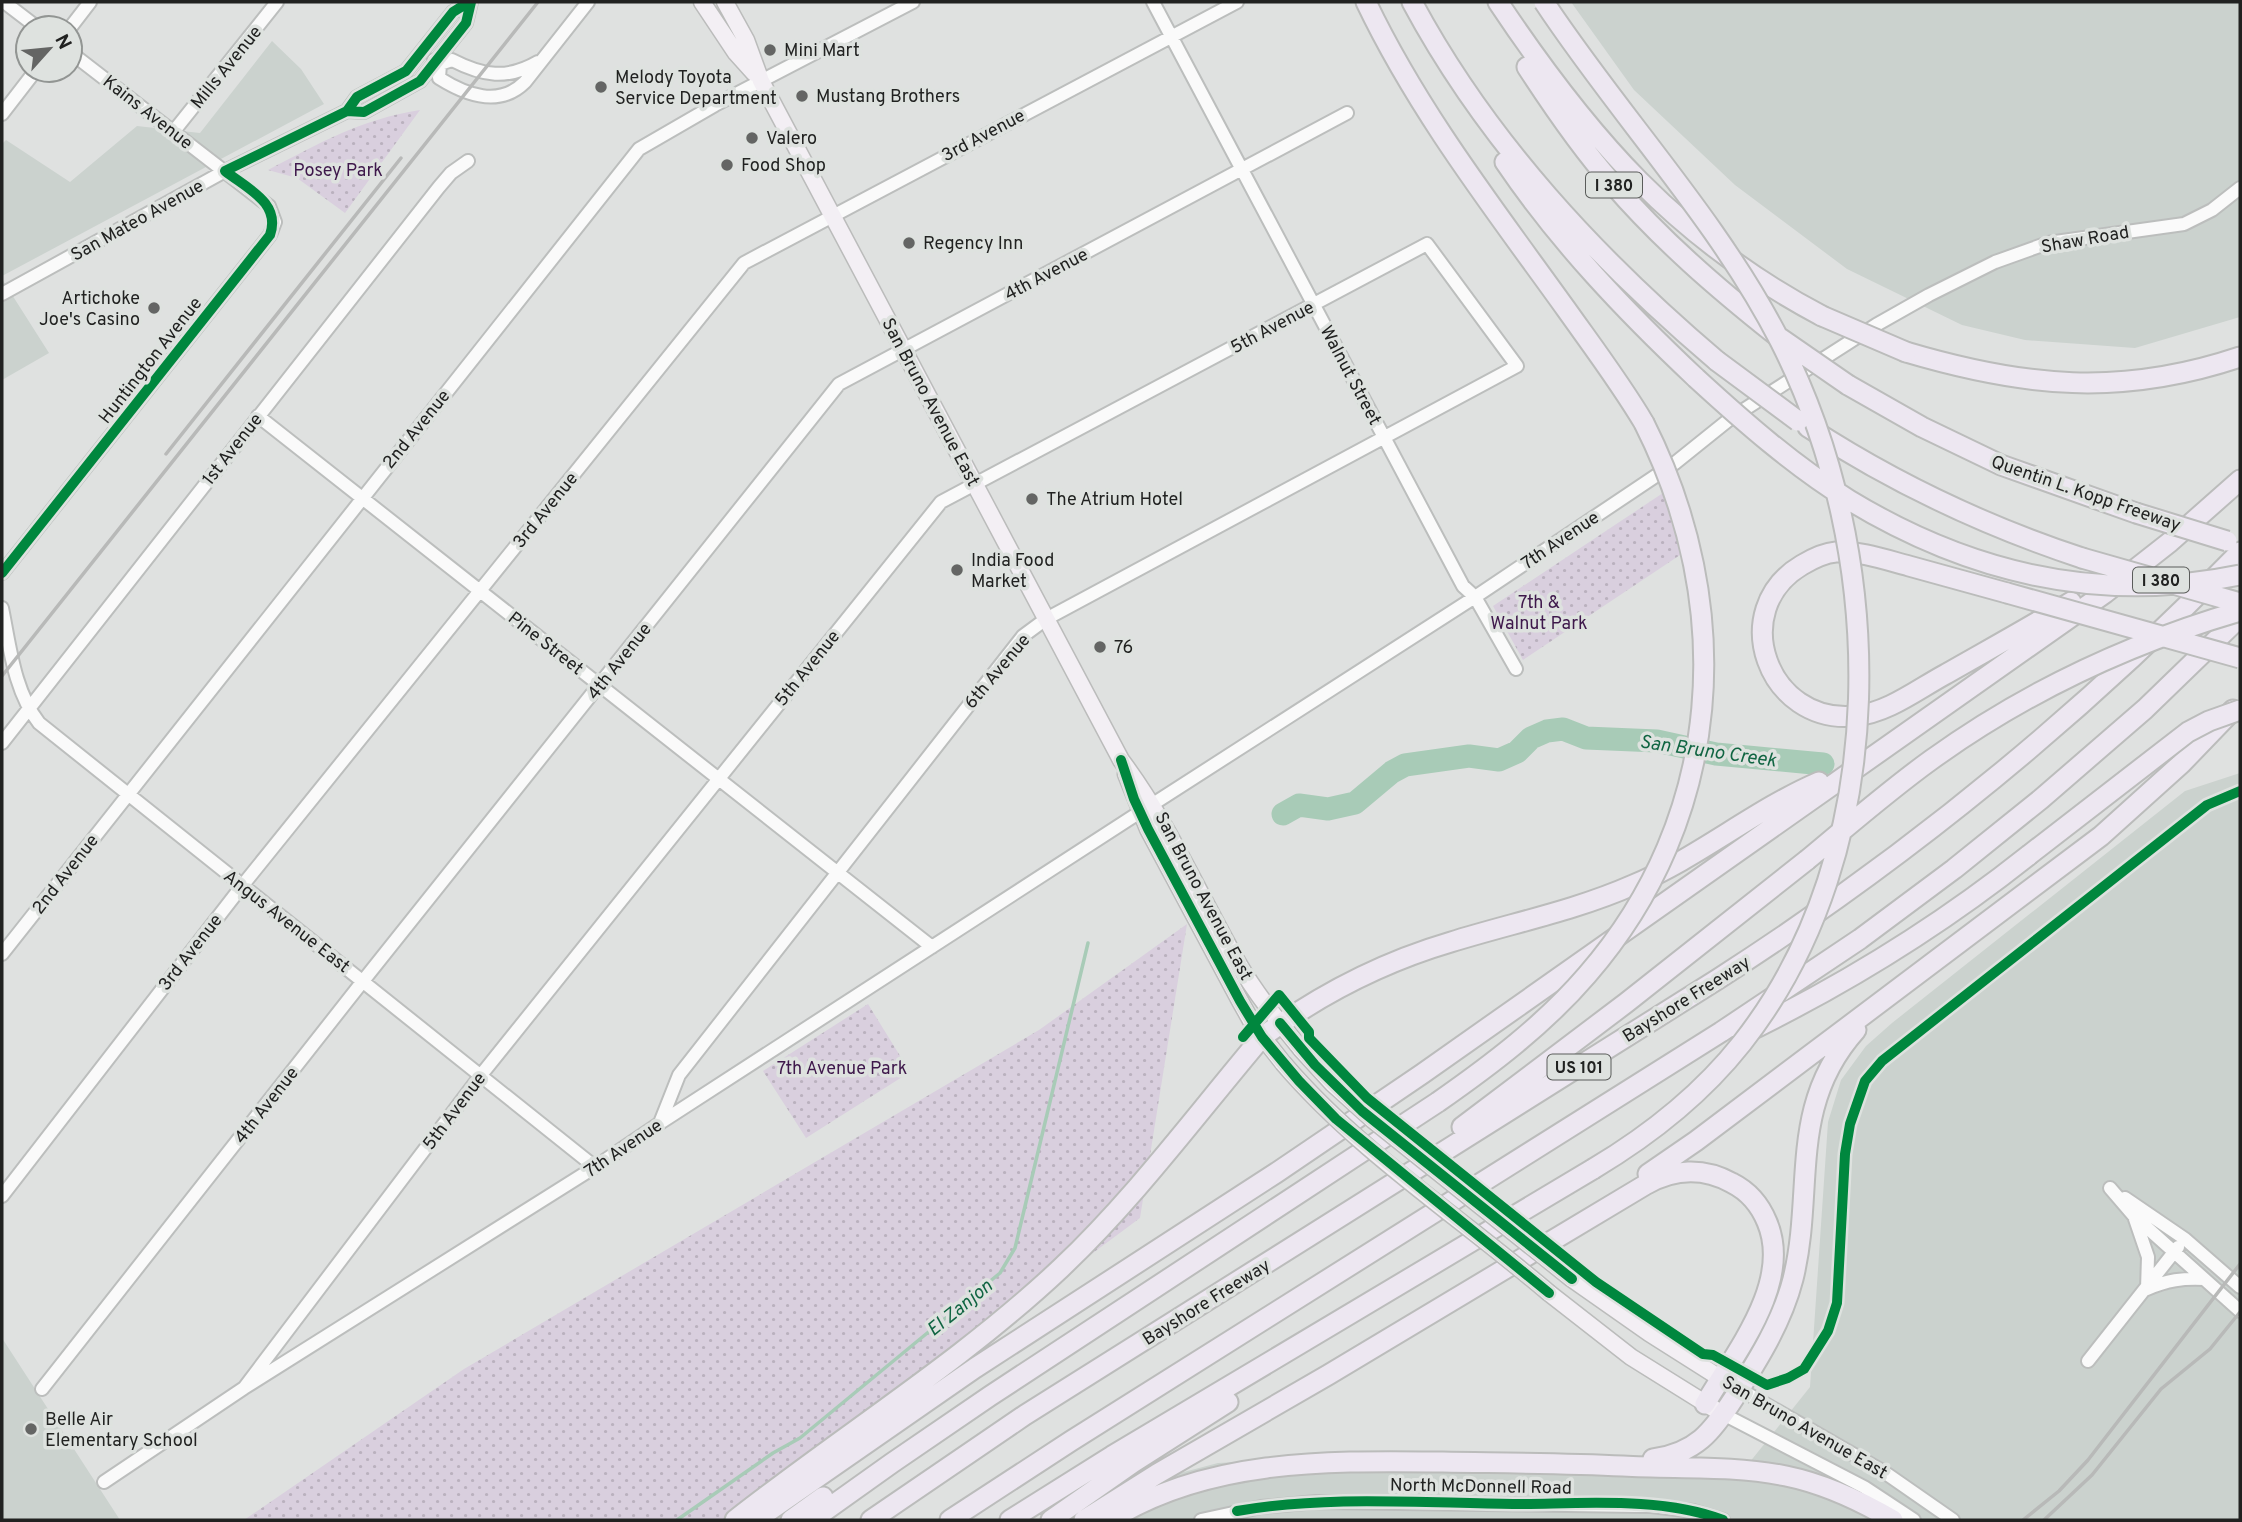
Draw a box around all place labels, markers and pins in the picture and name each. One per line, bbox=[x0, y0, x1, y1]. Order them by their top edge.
place label: Mini Mart bbox=[784, 40, 860, 63]
marker: Mini Mart bbox=[762, 42, 778, 58]
place label: Melody Toyota Service Department bbox=[615, 67, 777, 111]
marker: Melody Toyota Service Department bbox=[593, 79, 609, 95]
place label: Mustang Brothers bbox=[816, 86, 960, 109]
marker: Mustang Brothers bbox=[794, 88, 810, 104]
place label: Valero bbox=[766, 128, 817, 151]
marker: Valero bbox=[744, 130, 760, 146]
place label: Food Shop bbox=[741, 155, 826, 178]
marker: Food Shop bbox=[719, 157, 735, 173]
place label: Regency Inn bbox=[923, 233, 1023, 256]
marker: Regency Inn bbox=[901, 235, 917, 251]
place label: Artichoke Joe's Casino bbox=[39, 288, 140, 332]
marker: Artichoke Joe's Casino bbox=[146, 300, 162, 316]
place label: The Atrium Hotel bbox=[1046, 489, 1183, 512]
marker: The Atrium Hotel bbox=[1024, 491, 1040, 507]
place label: India Food Market bbox=[971, 550, 1054, 594]
marker: India Food Market bbox=[949, 562, 965, 578]
place label: 76 bbox=[1114, 637, 1133, 660]
marker: 76 bbox=[1092, 639, 1108, 655]
place label: Belle Air Elementary School bbox=[45, 1409, 198, 1453]
marker: Belle Air Elementary School bbox=[23, 1421, 39, 1437]

